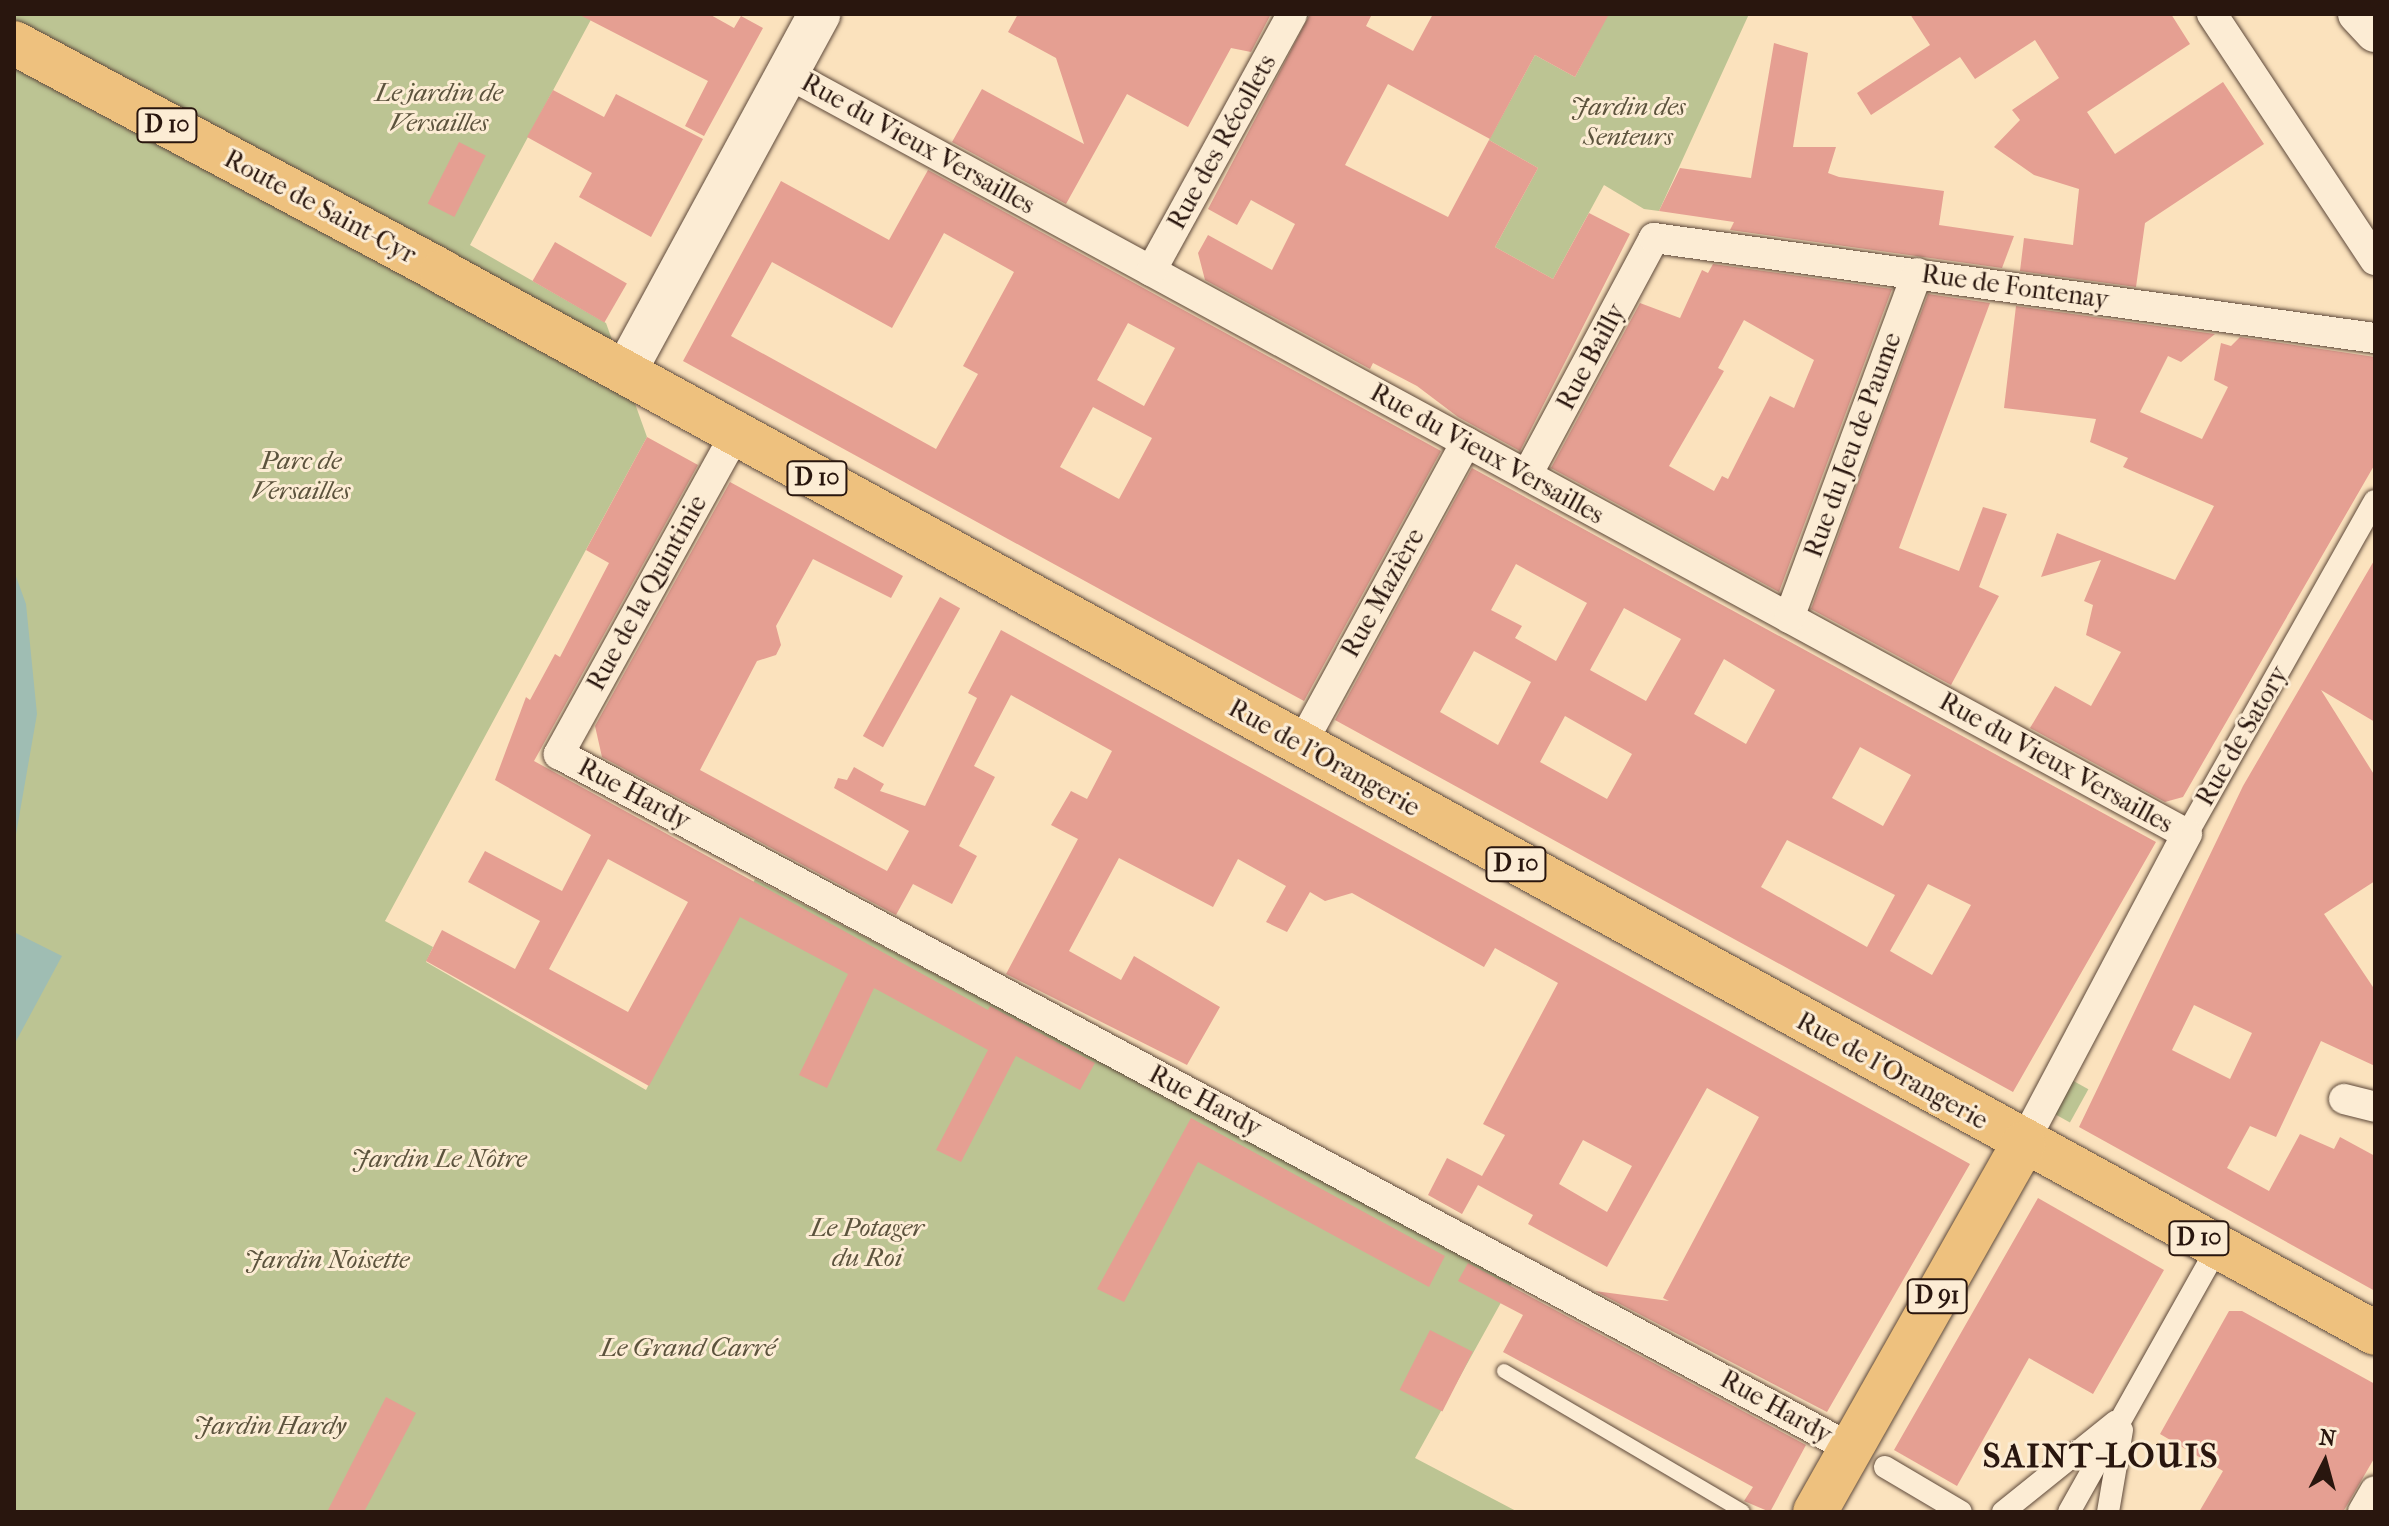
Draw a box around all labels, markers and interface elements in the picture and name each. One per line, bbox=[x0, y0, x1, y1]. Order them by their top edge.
street label: Rue des Récollets bbox=[1161, 49, 1283, 235]
street label: Rue du Vieux Versailles bbox=[796, 67, 1040, 221]
park label: Le jardin de Versailles bbox=[375, 77, 503, 138]
park label: Jardin des Senteurs bbox=[1570, 91, 1686, 152]
road number: D 10 bbox=[135, 105, 199, 145]
street label: Route de Saint-Cyr bbox=[219, 143, 421, 271]
street label: Rue de Fontenay bbox=[1919, 258, 2111, 316]
street label: Rue Bailly bbox=[1550, 299, 1632, 415]
street label: Rue du Jeu de Paume bbox=[1798, 328, 1908, 562]
street label: Rue du Vieux Versailles bbox=[1365, 377, 1609, 531]
park label: Parc de Versailles bbox=[252, 445, 350, 506]
road number: D 10 bbox=[785, 458, 849, 498]
street label: Rue de la Quintinie bbox=[580, 490, 714, 696]
street label: Rue Mazière bbox=[1335, 523, 1431, 663]
street label: Rue de Satory bbox=[2189, 660, 2295, 812]
street label: Rue du Vieux Versailles bbox=[1934, 686, 2178, 840]
street label: Rue de l'Orangerie bbox=[1223, 693, 1425, 823]
street label: Rue Hardy bbox=[573, 751, 695, 837]
road number: D 10 bbox=[1484, 844, 1548, 884]
street label: Rue de l'Orangerie bbox=[1791, 1006, 1993, 1136]
street label: Rue Hardy bbox=[1144, 1058, 1266, 1144]
park label: Jardin Le Nôtre bbox=[351, 1143, 527, 1175]
park label: Le Potager du Roi bbox=[810, 1212, 924, 1274]
road number: D 10 bbox=[2167, 1218, 2231, 1258]
park label: Jardin Noisette bbox=[244, 1244, 410, 1276]
road number: D 91 bbox=[1905, 1276, 1969, 1316]
park label: Le Grand Carré bbox=[600, 1332, 776, 1364]
street label: Rue Hardy bbox=[1715, 1364, 1837, 1450]
park label: Jardin Hardy bbox=[194, 1410, 346, 1442]
north arrow bbox=[2285, 1422, 2365, 1502]
text: N bbox=[2318, 1424, 2337, 1452]
district label: SAINT-LOUIS bbox=[1983, 1437, 2219, 1477]

